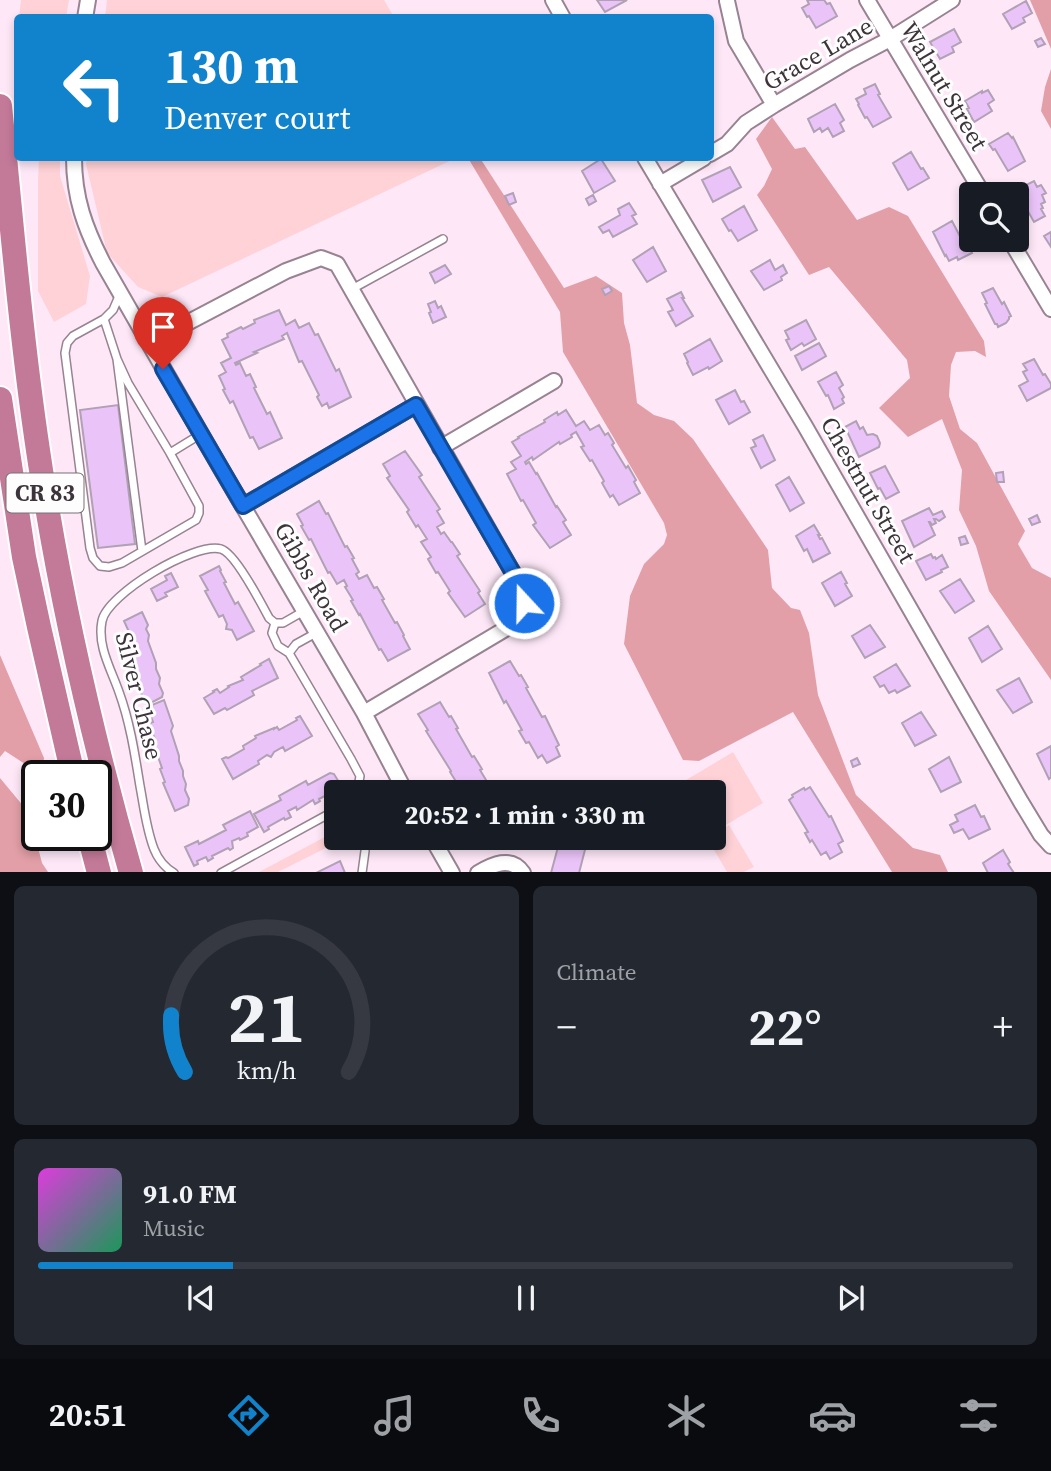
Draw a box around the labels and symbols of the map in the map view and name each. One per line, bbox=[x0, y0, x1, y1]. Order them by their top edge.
street label: Grace Lane bbox=[757, 9, 878, 98]
street label: Walnut Street bbox=[893, 15, 996, 156]
pin bbox=[133, 297, 193, 369]
street label: Chestnut Street bbox=[813, 411, 924, 569]
road number: CR 83 bbox=[7, 474, 84, 512]
street label: Gibbs Road bbox=[267, 516, 356, 638]
position arrow bbox=[487, 566, 561, 640]
street label: Silver Chase bbox=[108, 629, 171, 763]
speed limit sign: 30 bbox=[21, 760, 112, 851]

